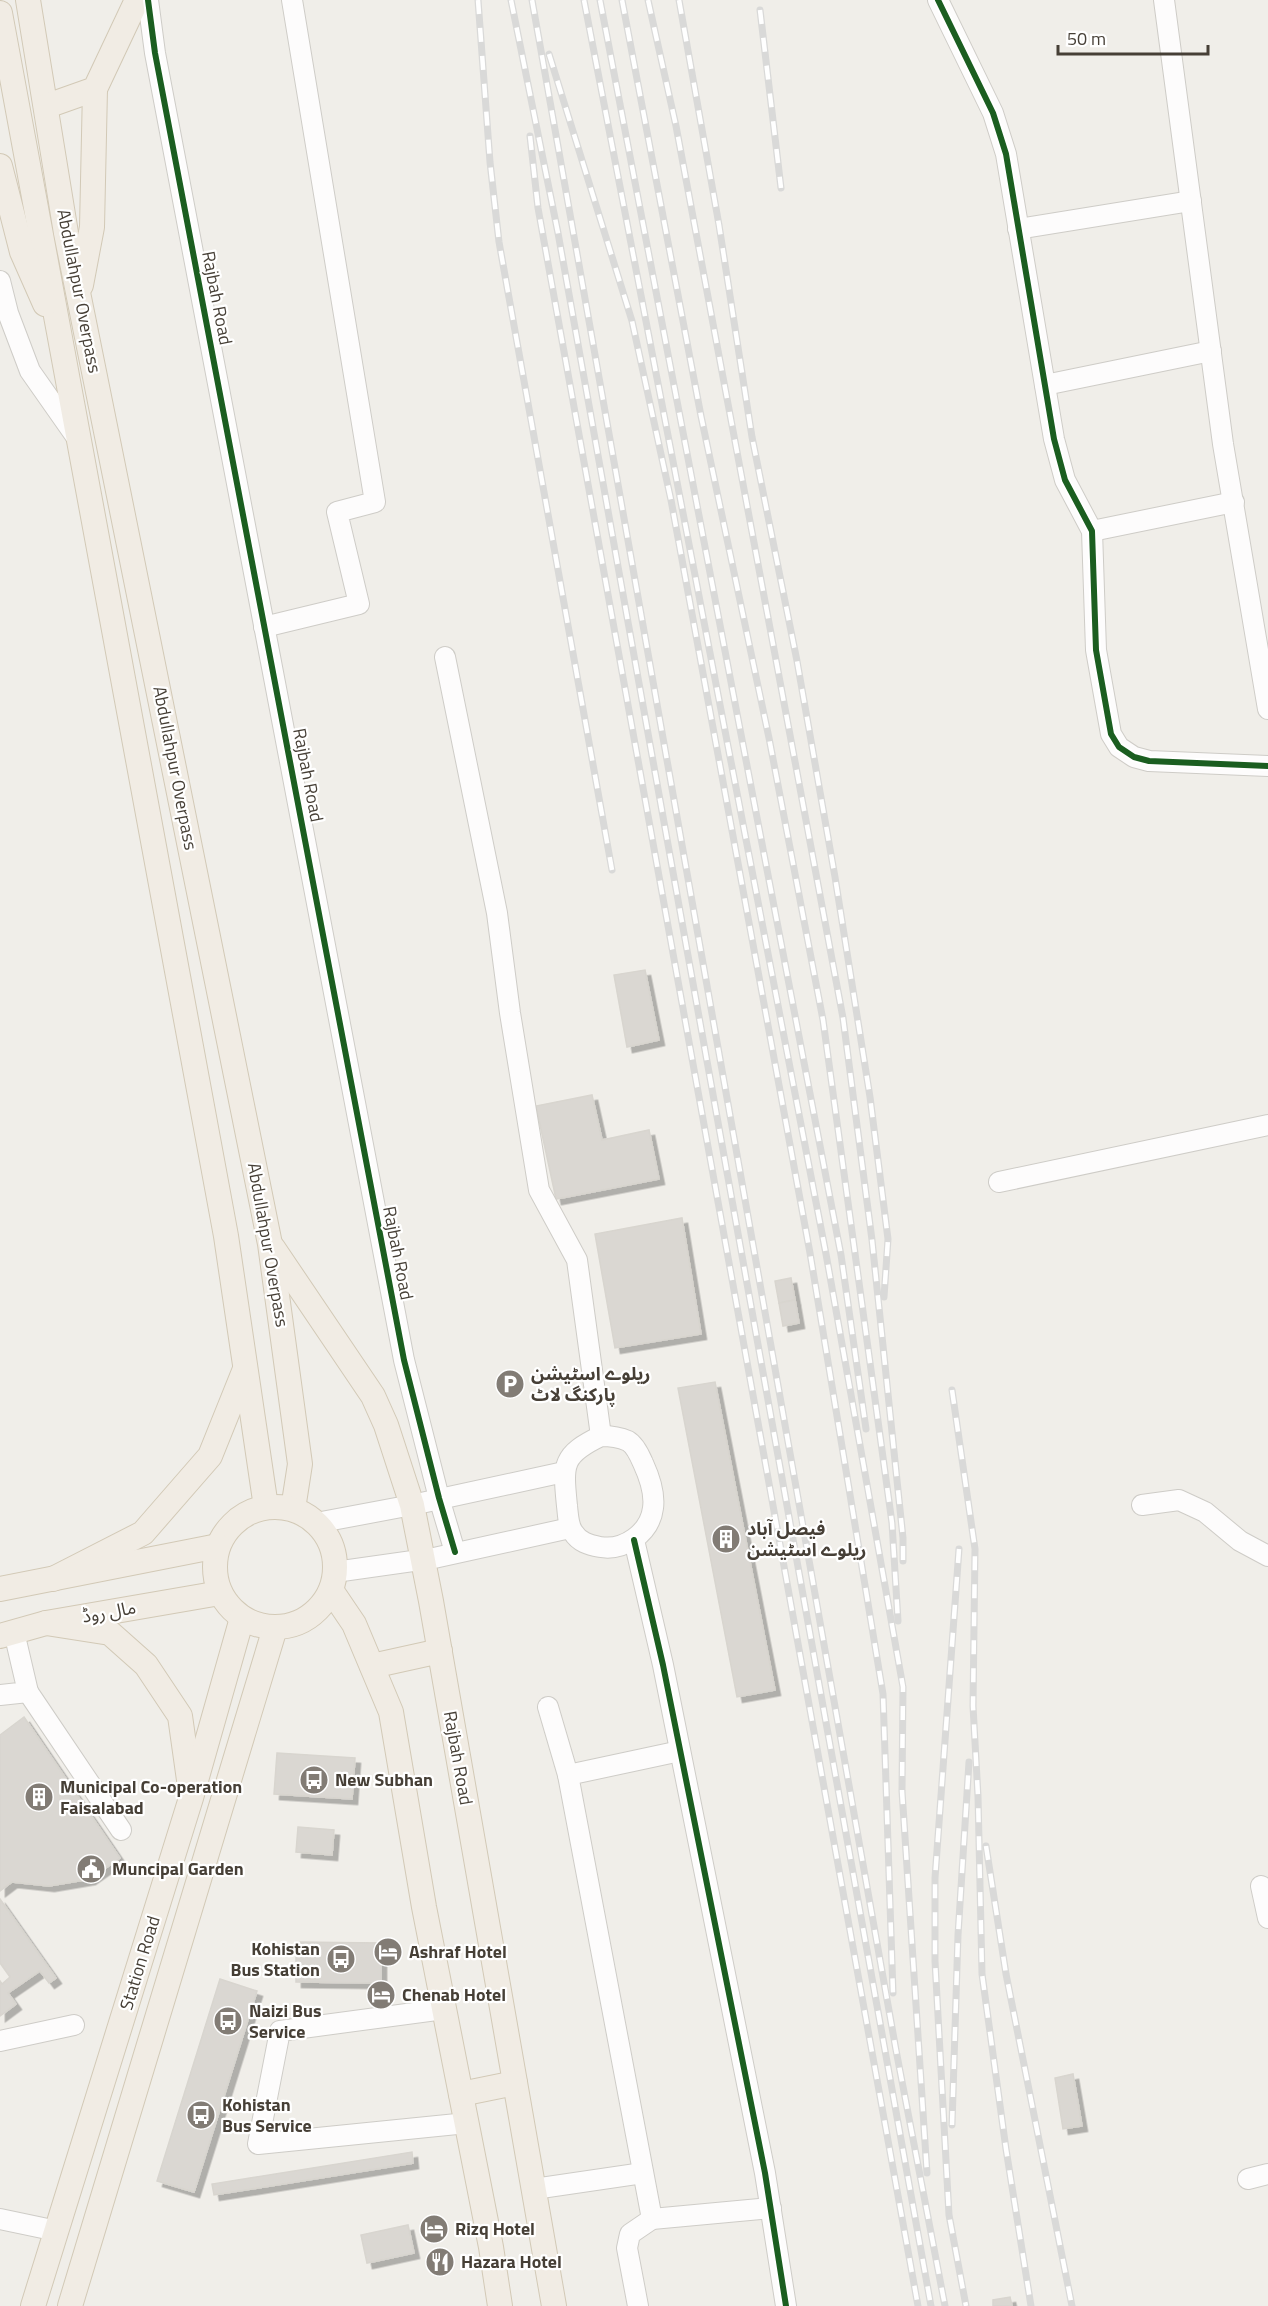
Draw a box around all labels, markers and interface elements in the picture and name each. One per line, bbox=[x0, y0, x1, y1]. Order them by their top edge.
scale bar bbox=[1058, 18, 1208, 56]
text: 50 m bbox=[1067, 25, 1106, 52]
street label: Abdullahpur Overpass bbox=[50, 207, 109, 375]
street label: Rajbah Road bbox=[195, 249, 240, 347]
street label: Abdullahpur Overpass bbox=[146, 684, 205, 852]
street label: Rajbah Road bbox=[286, 726, 331, 824]
street label: Abdullahpur Overpass bbox=[241, 1161, 296, 1329]
street label: Rajbah Road bbox=[376, 1204, 421, 1302]
place label: ریلوے اسٹیشن پارکنگ لاٹ bbox=[531, 1360, 650, 1408]
parking icon: ریلوے اسٹیشن پارکنگ لاٹ bbox=[494, 1368, 526, 1400]
place label: فیصل آباد ریلوے اسٹیشن bbox=[747, 1515, 866, 1563]
building icon: فیصل آباد ریلوے اسٹیشن bbox=[710, 1523, 742, 1555]
street label: مال روڈ bbox=[80, 1593, 138, 1630]
street label: Rajbah Road bbox=[437, 1709, 480, 1807]
bus stop icon: New Subhan bbox=[298, 1764, 330, 1796]
place label: New Subhan bbox=[335, 1766, 433, 1793]
place label: Municipal Co-operation Faisalabad bbox=[60, 1773, 242, 1821]
building icon: Municipal Co-operation Faisalabad bbox=[23, 1781, 55, 1813]
public building icon: Muncipal Garden bbox=[75, 1853, 107, 1885]
place label: Muncipal Garden bbox=[112, 1855, 244, 1882]
street label: Station Road bbox=[112, 1912, 167, 2013]
place label: Kohistan Bus Station bbox=[230, 1935, 320, 1983]
hotel icon: Ashraf Hotel bbox=[372, 1936, 404, 1968]
place label: Ashraf Hotel bbox=[409, 1938, 507, 1965]
bus stop icon: Kohistan Bus Station bbox=[325, 1943, 357, 1975]
hotel icon: Chenab Hotel bbox=[365, 1979, 397, 2011]
place label: Chenab Hotel bbox=[402, 1981, 506, 2008]
place label: Naizi Bus Service bbox=[249, 1997, 322, 2045]
bus stop icon: Naizi Bus Service bbox=[212, 2005, 244, 2037]
place label: Kohistan Bus Service bbox=[222, 2091, 312, 2139]
bus stop icon: Kohistan Bus Service bbox=[185, 2099, 217, 2131]
hotel icon: Rizq Hotel bbox=[418, 2213, 450, 2245]
place label: Rizq Hotel bbox=[455, 2215, 535, 2242]
restaurant icon: Hazara Hotel bbox=[424, 2246, 456, 2278]
place label: Hazara Hotel bbox=[461, 2248, 562, 2275]

